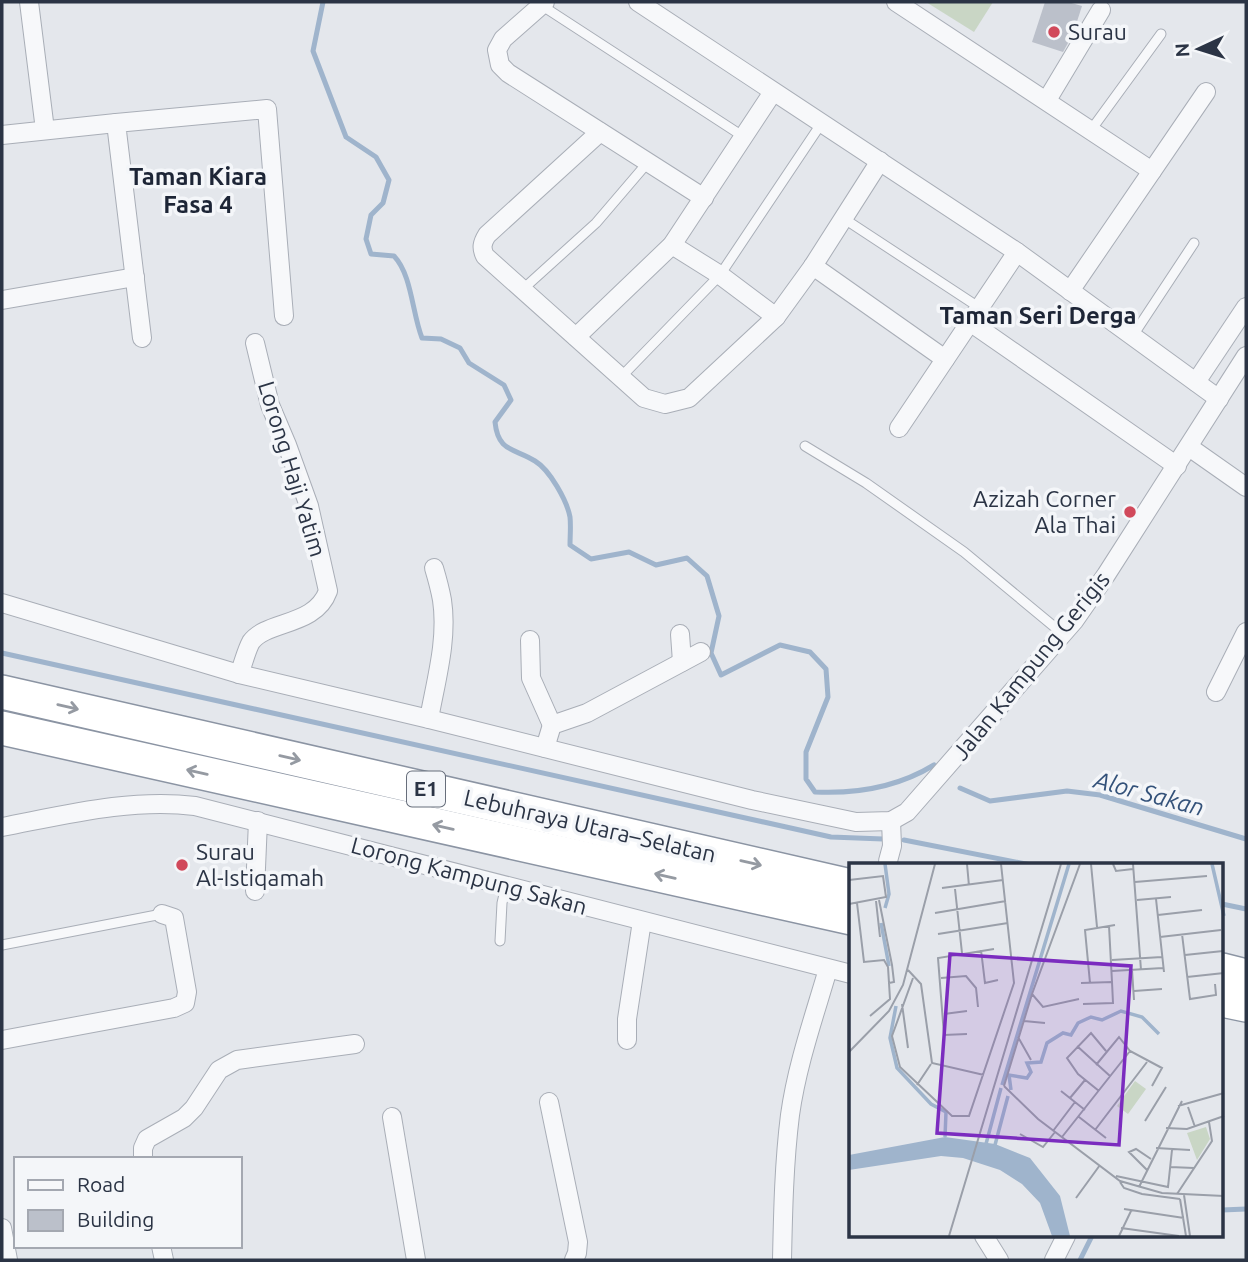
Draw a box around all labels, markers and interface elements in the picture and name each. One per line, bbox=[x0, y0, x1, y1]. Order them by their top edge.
north arrow bbox=[1164, 14, 1234, 84]
place label: Surau bbox=[1068, 19, 1127, 44]
marker: Surau bbox=[1046, 24, 1062, 40]
text: N bbox=[1171, 42, 1194, 58]
district label: Taman Kiara Fasa 4 bbox=[129, 163, 267, 218]
district label: Taman Seri Derga bbox=[939, 302, 1137, 329]
street label: Lorong Haji Yatim bbox=[254, 378, 331, 560]
place label: Azizah Corner Ala Thai bbox=[973, 486, 1116, 537]
marker: Azizah Corner Ala Thai bbox=[1122, 504, 1138, 520]
street label: Jalan Kampung Gerigis bbox=[947, 567, 1114, 765]
one-way arrow bbox=[56, 701, 79, 714]
one-way arrow bbox=[278, 752, 301, 765]
one-way arrow bbox=[186, 765, 209, 778]
water label: Alor Sakan bbox=[1090, 766, 1207, 821]
road number: E1 bbox=[407, 772, 445, 806]
street label: Lebuhraya Utara–Selatan bbox=[462, 784, 719, 867]
one-way arrow bbox=[432, 820, 454, 833]
street label: Lorong Kampung Sakan bbox=[348, 832, 590, 919]
place label: Surau Al-Istiqamah bbox=[196, 839, 324, 890]
marker: Surau Al-Istiqamah bbox=[174, 857, 190, 873]
one-way arrow bbox=[739, 857, 762, 870]
inset map bbox=[849, 863, 1224, 1238]
one-way arrow bbox=[654, 869, 677, 883]
legend bbox=[14, 1157, 242, 1248]
text: Road bbox=[77, 1172, 125, 1196]
text: Building bbox=[77, 1207, 154, 1231]

